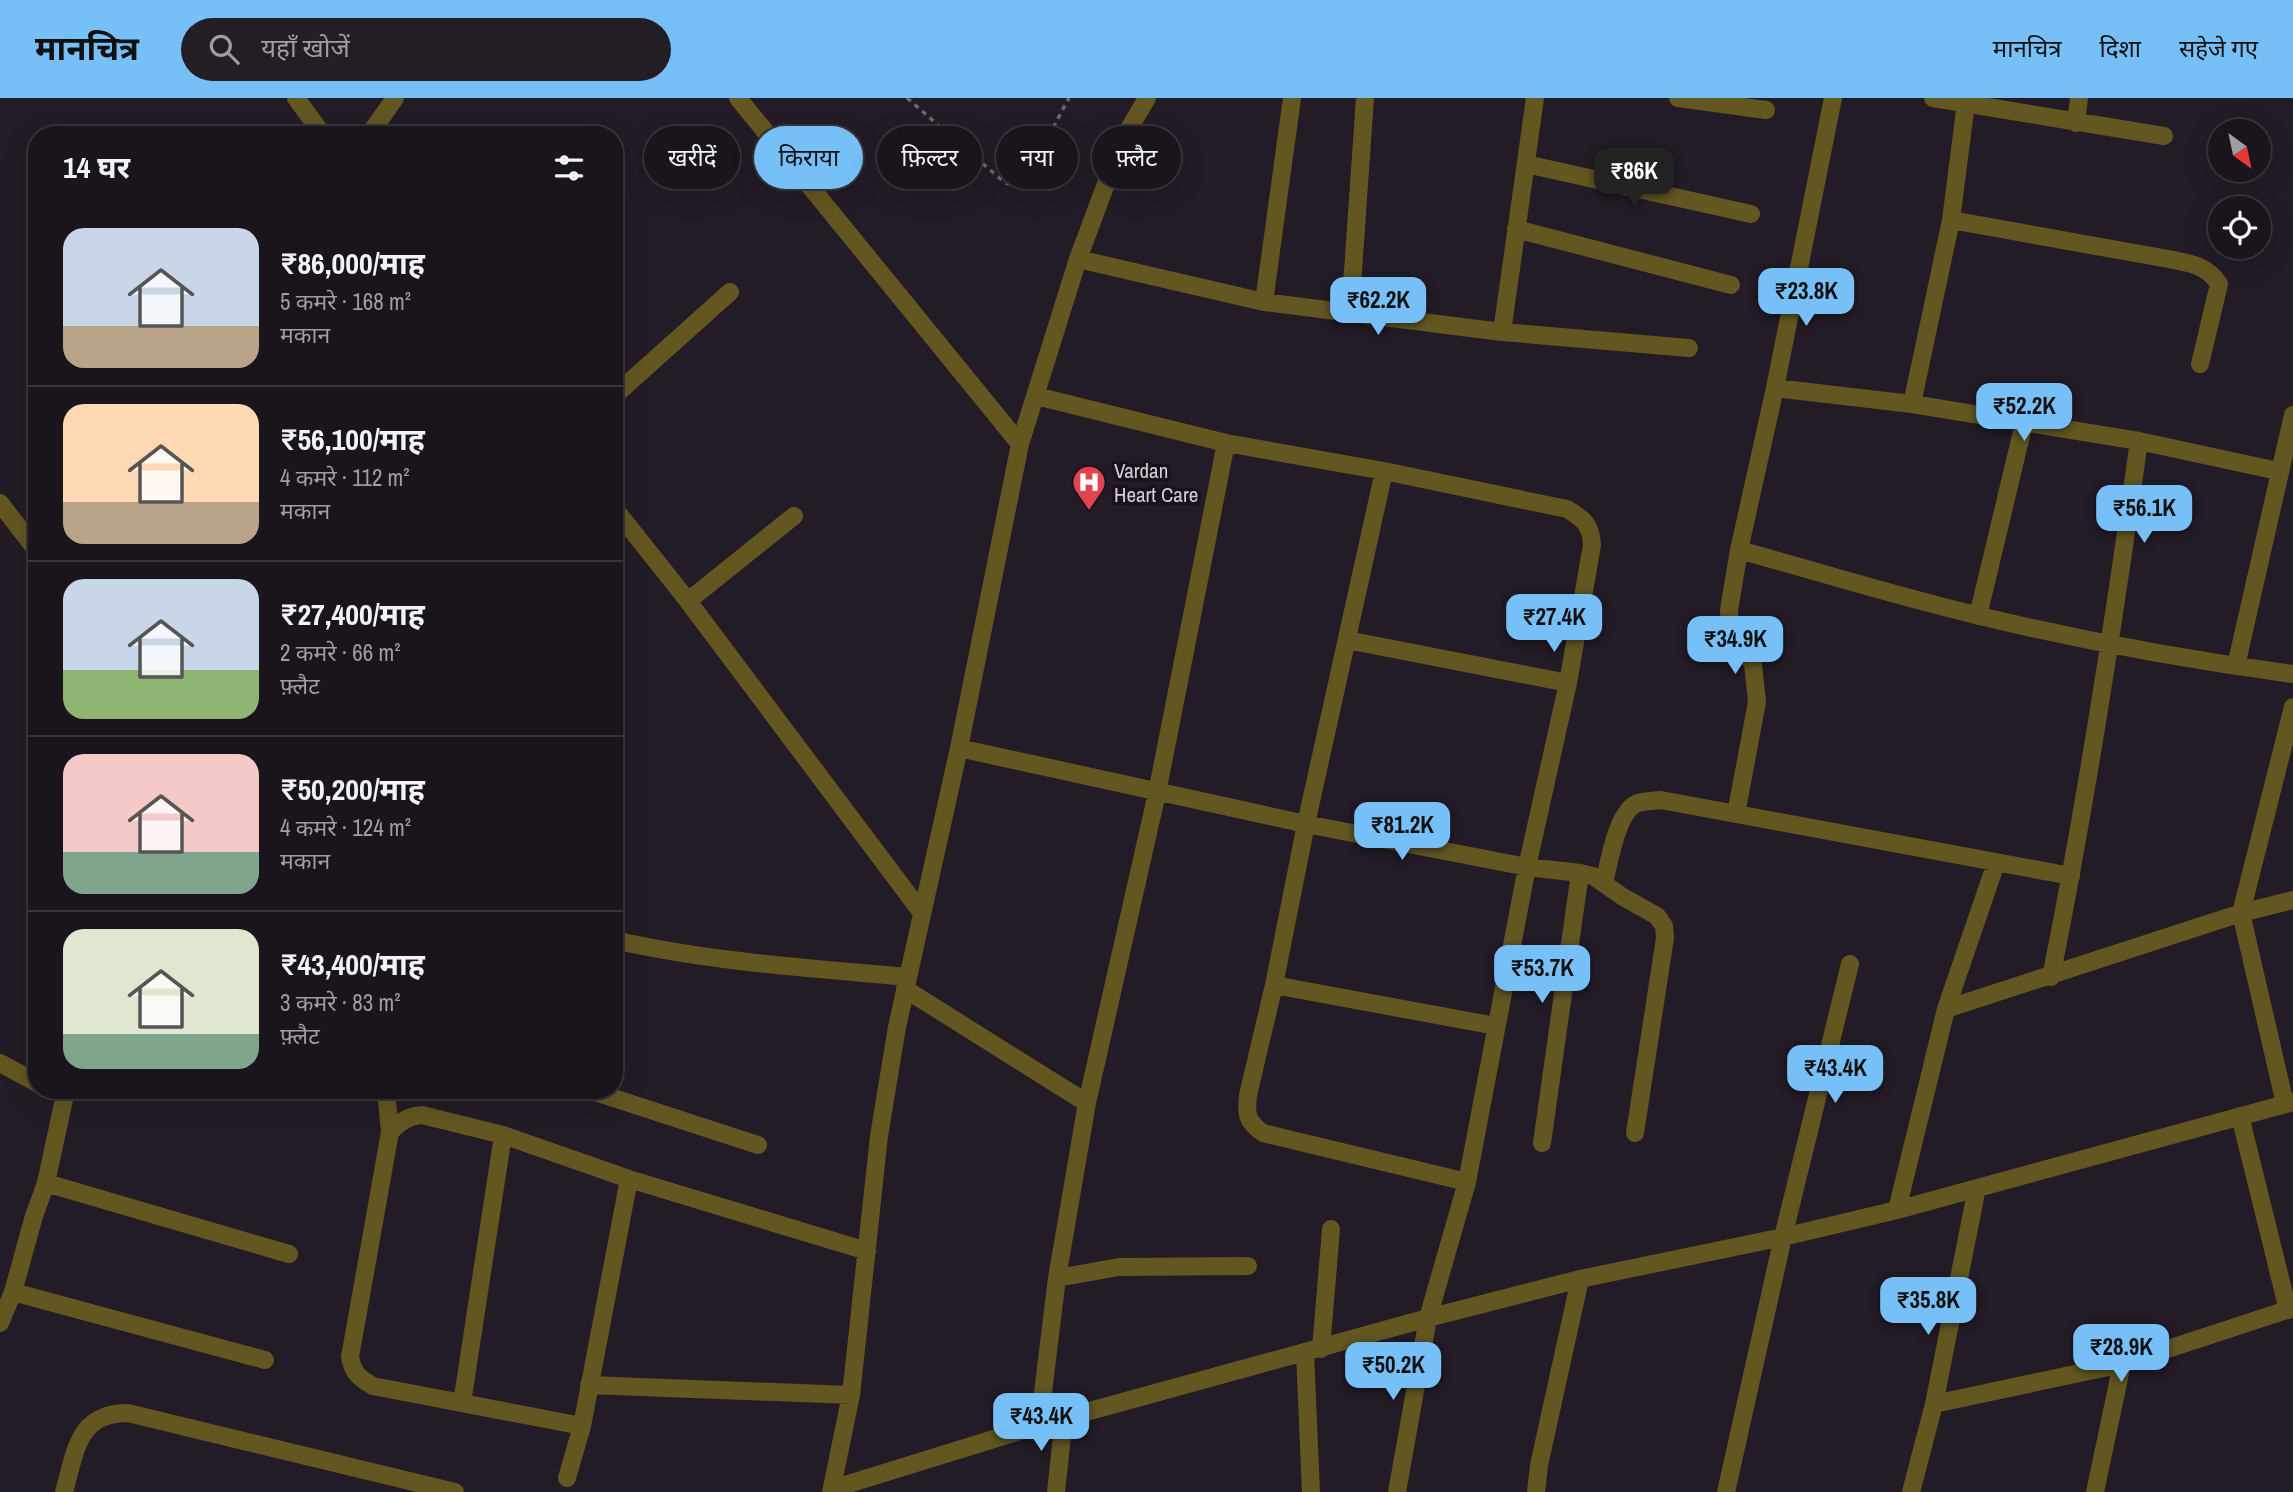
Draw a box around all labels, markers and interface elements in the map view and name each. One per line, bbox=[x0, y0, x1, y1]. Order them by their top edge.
search box bbox=[181, 18, 671, 81]
text: मानचित्र bbox=[35, 26, 139, 70]
icon: search bbox=[205, 30, 243, 68]
text: यहाँ खोजें bbox=[261, 30, 350, 65]
text: मानचित्र bbox=[1993, 32, 2061, 64]
text: दिशा bbox=[2099, 32, 2141, 64]
text: सहेजे गए bbox=[2179, 32, 2258, 64]
north arrow bbox=[2208, 119, 2272, 182]
map controls bbox=[2208, 119, 2271, 259]
chip: खरीदें bbox=[644, 126, 740, 189]
chip: किराया bbox=[754, 126, 863, 189]
chip: फ़िल्टर bbox=[877, 126, 982, 189]
chip: नया bbox=[996, 126, 1078, 189]
chip: फ़्लैट bbox=[1092, 126, 1181, 189]
text: 14 घर bbox=[63, 147, 130, 187]
pin: ₹86K bbox=[1593, 148, 1675, 208]
icon: filters bbox=[550, 149, 588, 187]
text: ₹86K bbox=[1610, 155, 1658, 186]
button: locate bbox=[2208, 196, 2271, 259]
text: ₹86,000/माह bbox=[280, 243, 425, 283]
icon: home bbox=[119, 256, 203, 340]
pin: ₹23.8K bbox=[1749, 268, 1863, 328]
text: ₹23.8K bbox=[1774, 275, 1838, 306]
pin: ₹62.2K bbox=[1321, 278, 1435, 337]
text: ₹62.2K bbox=[1346, 284, 1410, 315]
text: 5 कमरे · 168 m² bbox=[280, 286, 411, 317]
text: मकान bbox=[280, 319, 330, 350]
pin: ₹52.2K bbox=[1967, 384, 2081, 443]
text: ₹52.2K bbox=[1992, 390, 2056, 421]
text: ₹56,100/माह bbox=[280, 419, 425, 459]
icon: home bbox=[119, 432, 203, 516]
place label: Vardan Heart Care bbox=[1114, 456, 1198, 509]
text: 4 कमरे · 112 m² bbox=[280, 462, 410, 493]
hospital icon: Vardan Heart Care bbox=[1070, 463, 1108, 512]
pin: ₹56.1K bbox=[2087, 486, 2201, 545]
text: ₹56.1K bbox=[2112, 492, 2176, 523]
text: मकान bbox=[280, 495, 330, 526]
text: ₹27,400/माह bbox=[280, 594, 425, 634]
pin: ₹27.4K bbox=[1497, 594, 1611, 654]
text: ₹27.4K bbox=[1522, 601, 1586, 632]
icon: home bbox=[119, 607, 203, 691]
pin: ₹34.9K bbox=[1678, 616, 1792, 676]
text: ₹34.9K bbox=[1703, 623, 1767, 654]
text: 2 कमरे · 66 m² bbox=[280, 637, 401, 668]
text: फ़्लैट bbox=[280, 670, 320, 701]
text: ₹50,200/माह bbox=[280, 769, 425, 809]
icon: home bbox=[119, 782, 203, 866]
pin: ₹81.2K bbox=[1345, 802, 1459, 862]
text: ₹81.2K bbox=[1370, 809, 1434, 840]
text: 4 कमरे · 124 m² bbox=[280, 812, 411, 843]
text: मकान bbox=[280, 845, 330, 876]
text: ₹43,400/माह bbox=[280, 944, 425, 984]
pin: ₹53.7K bbox=[1485, 946, 1599, 1005]
text: ₹53.7K bbox=[1510, 952, 1574, 983]
icon: home bbox=[119, 957, 203, 1041]
text: 3 कमरे · 83 m² bbox=[280, 987, 401, 1018]
text: फ़्लैट bbox=[280, 1020, 320, 1051]
pin: ₹43.4K bbox=[1778, 1046, 1892, 1105]
text: ₹43.4K bbox=[1803, 1052, 1867, 1083]
pin: ₹35.8K bbox=[1871, 1278, 1985, 1337]
text: ₹35.8K bbox=[1896, 1284, 1960, 1315]
pin: ₹28.9K bbox=[2064, 1324, 2178, 1384]
text: ₹28.9K bbox=[2089, 1331, 2153, 1362]
pin: ₹50.2K bbox=[1336, 1342, 1450, 1402]
text: ₹50.2K bbox=[1361, 1349, 1425, 1380]
pin: ₹43.4K bbox=[984, 1394, 1098, 1453]
text: ₹43.4K bbox=[1009, 1400, 1073, 1431]

